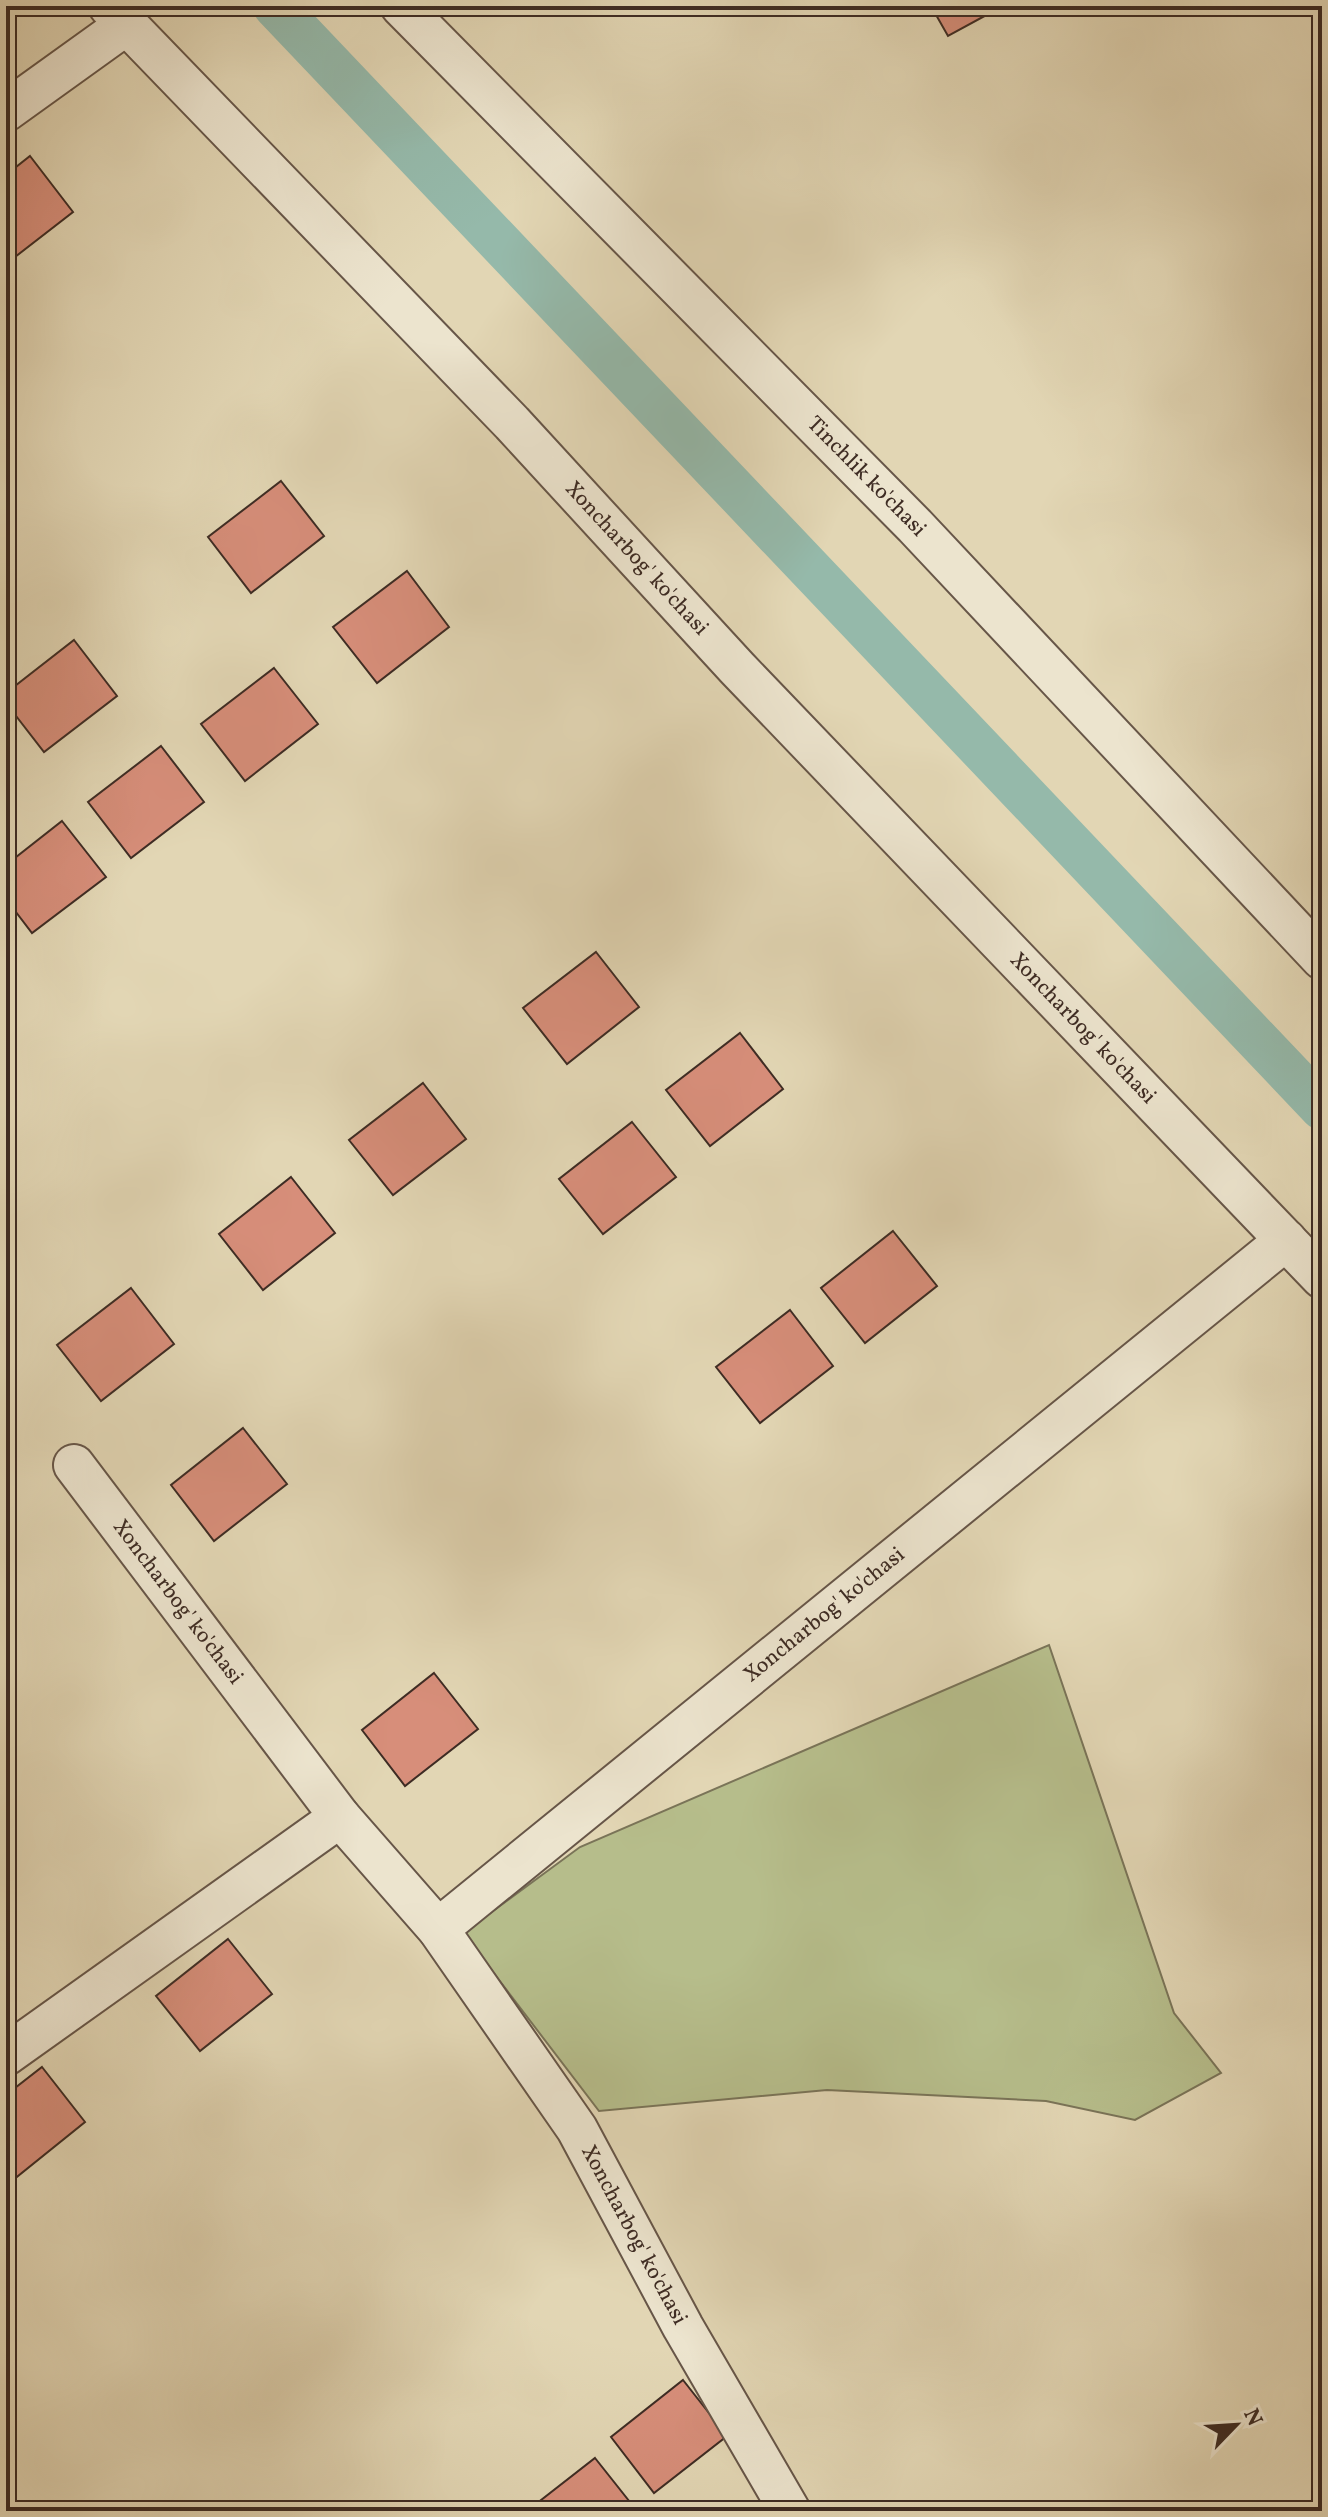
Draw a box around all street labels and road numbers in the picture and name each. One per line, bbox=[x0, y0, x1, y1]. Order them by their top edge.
street label: Tinchlik ko'chasi bbox=[800, 409, 933, 544]
street label: Xoncharbog' ko'chasi bbox=[557, 474, 716, 643]
street label: Xoncharbog' ko'chasi bbox=[1002, 946, 1163, 1111]
street label: Xoncharbog' ko'chasi bbox=[105, 1513, 250, 1691]
street label: Xoncharbog' ko'chasi bbox=[737, 1540, 912, 1690]
street label: Xoncharbog' ko'chasi bbox=[573, 2140, 695, 2331]

